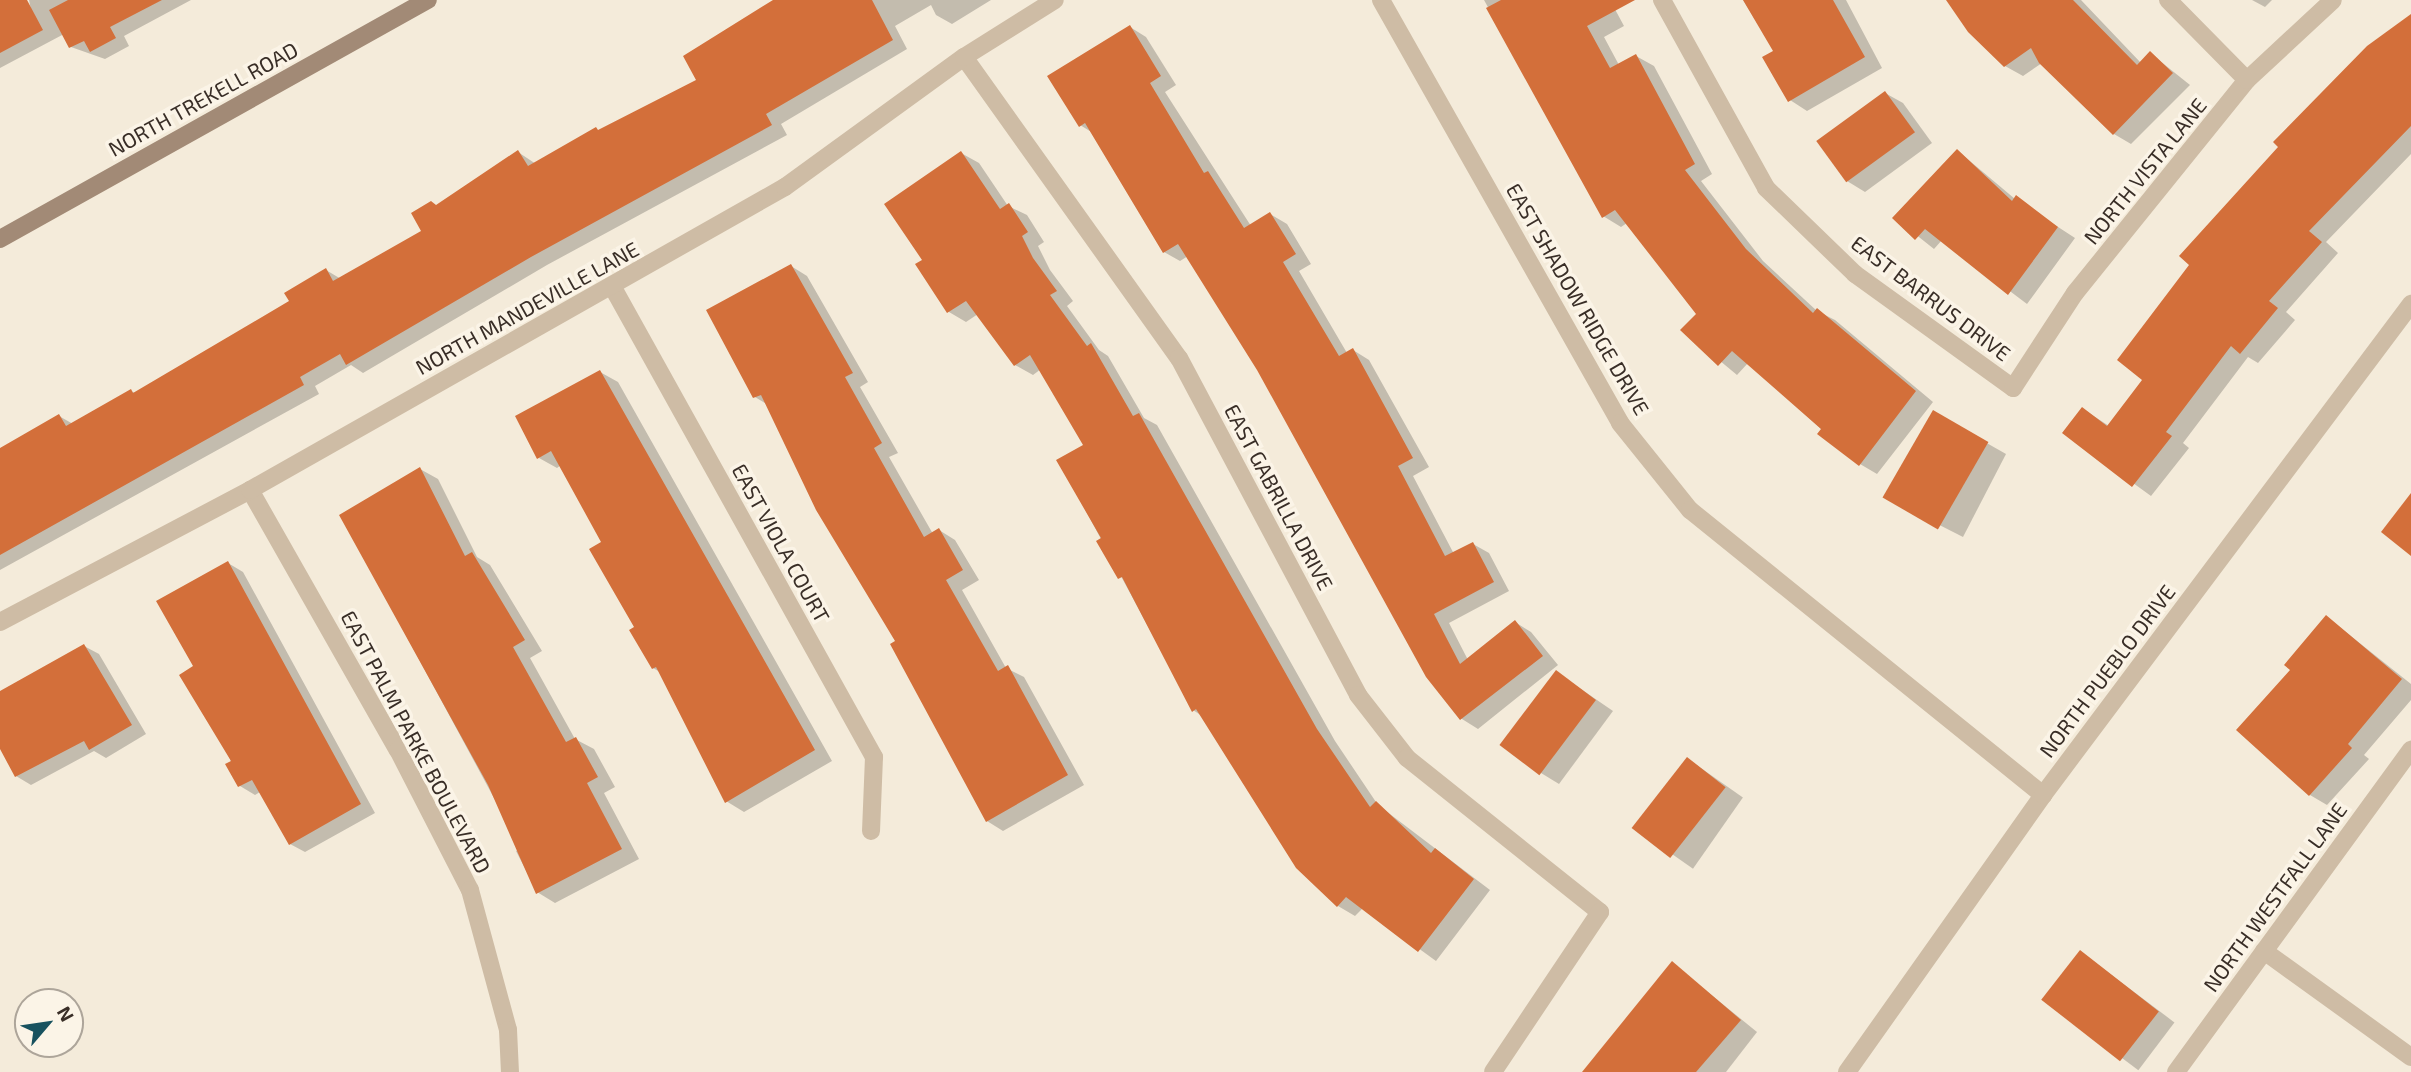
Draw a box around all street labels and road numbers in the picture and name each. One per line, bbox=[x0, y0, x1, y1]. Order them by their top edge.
street label: NORTH TREKELL ROAD bbox=[103, 36, 303, 162]
street label: NORTH VISTA LANE bbox=[2078, 92, 2212, 250]
street label: EAST SHADOW RIDGE DRIVE bbox=[1501, 178, 1655, 420]
street label: EAST BARRUS DRIVE bbox=[1846, 230, 2016, 366]
street label: NORTH MANDEVILLE LANE bbox=[411, 236, 643, 380]
street label: EAST GABRILLA DRIVE bbox=[1219, 399, 1339, 595]
street label: EAST VIOLA COURT bbox=[727, 459, 835, 627]
street label: NORTH PUEBLO DRIVE bbox=[2034, 580, 2180, 762]
street label: EAST PALM PARKE BOULEVARD bbox=[336, 606, 496, 878]
street label: NORTH WESTFALL LANE bbox=[2198, 797, 2352, 997]

